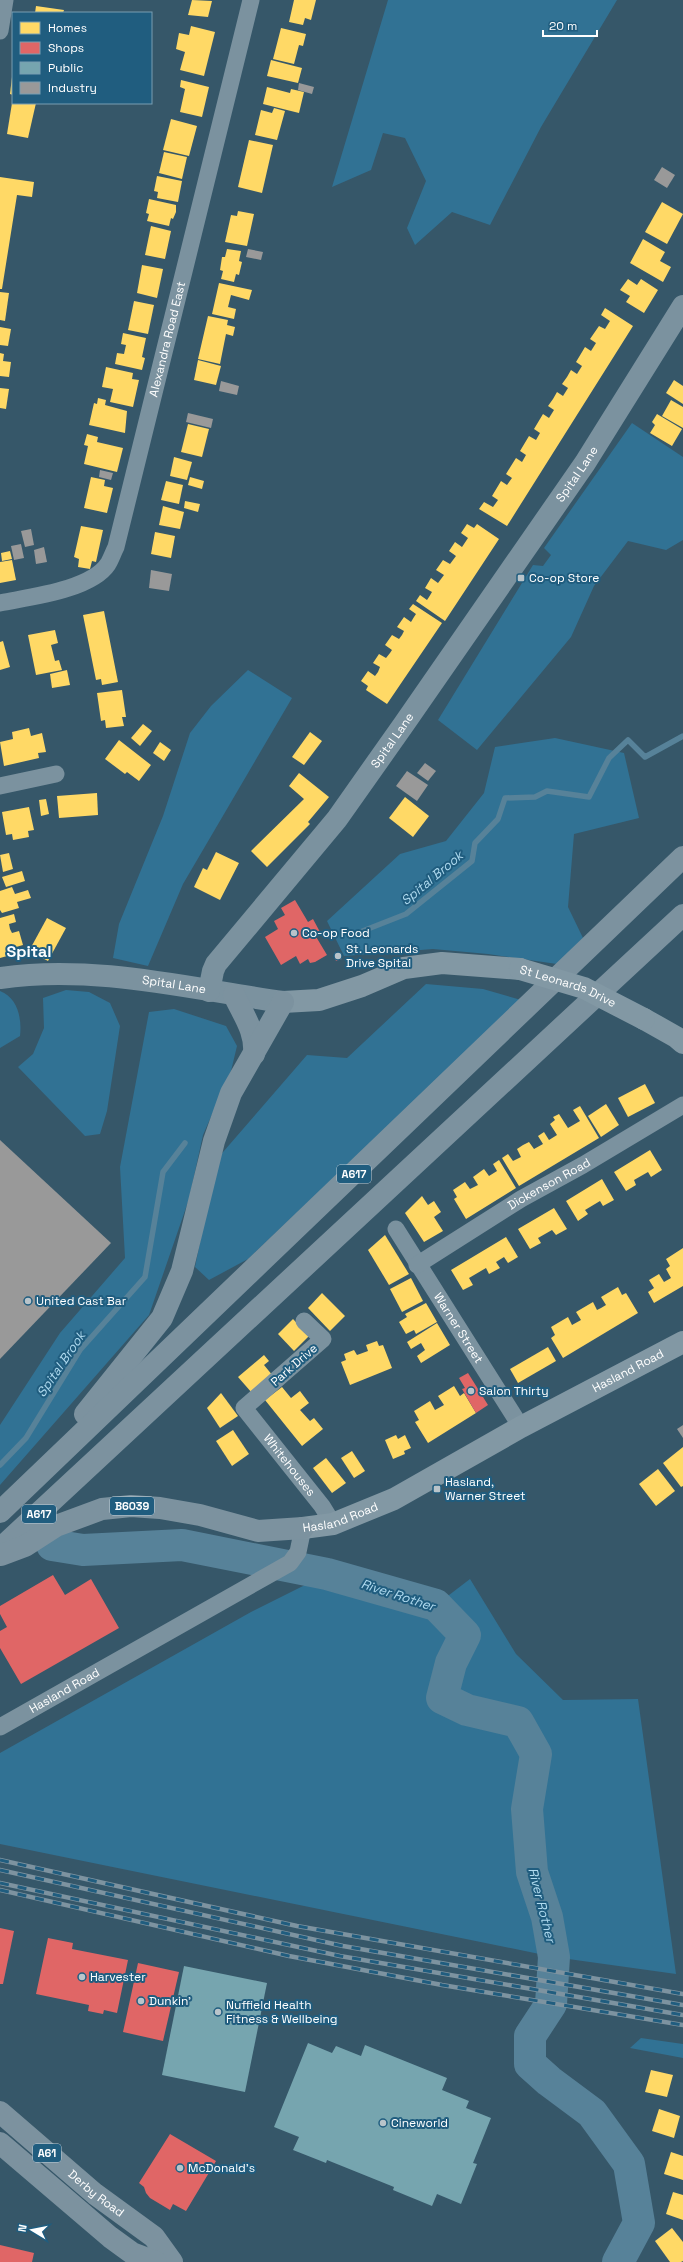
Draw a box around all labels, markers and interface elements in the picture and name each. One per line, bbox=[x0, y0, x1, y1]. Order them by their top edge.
legend bbox=[12, 12, 152, 104]
scale bar bbox=[543, 12, 597, 38]
text: 20 m bbox=[549, 18, 577, 34]
text: Homes bbox=[48, 20, 87, 36]
text: Shops bbox=[48, 40, 84, 56]
text: Public bbox=[48, 60, 83, 76]
text: Industry bbox=[48, 80, 97, 96]
street label: Alexandra Road East bbox=[145, 280, 189, 399]
street label: Spital Lane bbox=[552, 443, 602, 505]
place label: Co-op Store bbox=[529, 570, 599, 586]
marker: Co-op Store bbox=[516, 573, 526, 583]
street label: Spital Lane bbox=[367, 709, 417, 771]
water label: Spital Brook bbox=[398, 846, 468, 909]
place label: Co-op Food bbox=[302, 925, 370, 941]
marker: Co-op Food bbox=[289, 928, 299, 938]
district label: Spital bbox=[7, 941, 51, 962]
place label: St. Leonards Drive Spital bbox=[346, 941, 418, 971]
marker: St. Leonards Drive Spital bbox=[333, 951, 343, 961]
street label: St Leonards Drive bbox=[518, 961, 619, 1011]
street label: Spital Lane bbox=[141, 972, 207, 997]
street label: Dickenson Road bbox=[505, 1154, 593, 1213]
road number: A617 bbox=[337, 1165, 371, 1183]
street label: Warner Street bbox=[430, 1290, 487, 1366]
place label: United Cast Bar bbox=[36, 1293, 127, 1309]
marker: United Cast Bar bbox=[23, 1296, 33, 1306]
water label: Spital Brook bbox=[33, 1326, 90, 1400]
street label: Park Drive bbox=[267, 1340, 321, 1390]
street label: Hasland Road bbox=[589, 1346, 667, 1396]
place label: Salon Thirty bbox=[479, 1383, 548, 1399]
marker: Salon Thirty bbox=[466, 1386, 476, 1396]
street label: Whitehouses bbox=[260, 1431, 319, 1499]
place label: Hasland, Warner Street bbox=[445, 1474, 526, 1504]
marker: Hasland, Warner Street bbox=[432, 1484, 442, 1494]
road number: B6039 bbox=[110, 1497, 154, 1515]
street label: Hasland Road bbox=[302, 1498, 380, 1536]
road number: A617 bbox=[22, 1505, 56, 1523]
water label: River Rother bbox=[359, 1575, 439, 1616]
street label: Hasland Road bbox=[26, 1664, 103, 1717]
water label: River Rother bbox=[524, 1866, 560, 1946]
place label: Harvester bbox=[90, 1969, 146, 1985]
marker: Harvester bbox=[77, 1972, 87, 1982]
place label: Dunkin' bbox=[149, 1993, 191, 2009]
marker: Dunkin' bbox=[136, 1996, 146, 2006]
place label: Nuffield Health Fitness & Wellbeing bbox=[226, 1997, 338, 2027]
marker: Nuffield Health Fitness & Wellbeing bbox=[213, 2007, 223, 2017]
place label: Cineworld bbox=[391, 2115, 448, 2131]
marker: Cineworld bbox=[378, 2118, 388, 2128]
road number: A61 bbox=[33, 2144, 61, 2162]
place label: McDonald's bbox=[188, 2160, 255, 2176]
marker: McDonald's bbox=[175, 2163, 185, 2173]
street label: Derby Road bbox=[65, 2166, 127, 2221]
north arrow bbox=[12, 2210, 52, 2250]
text: N bbox=[15, 2223, 30, 2233]

